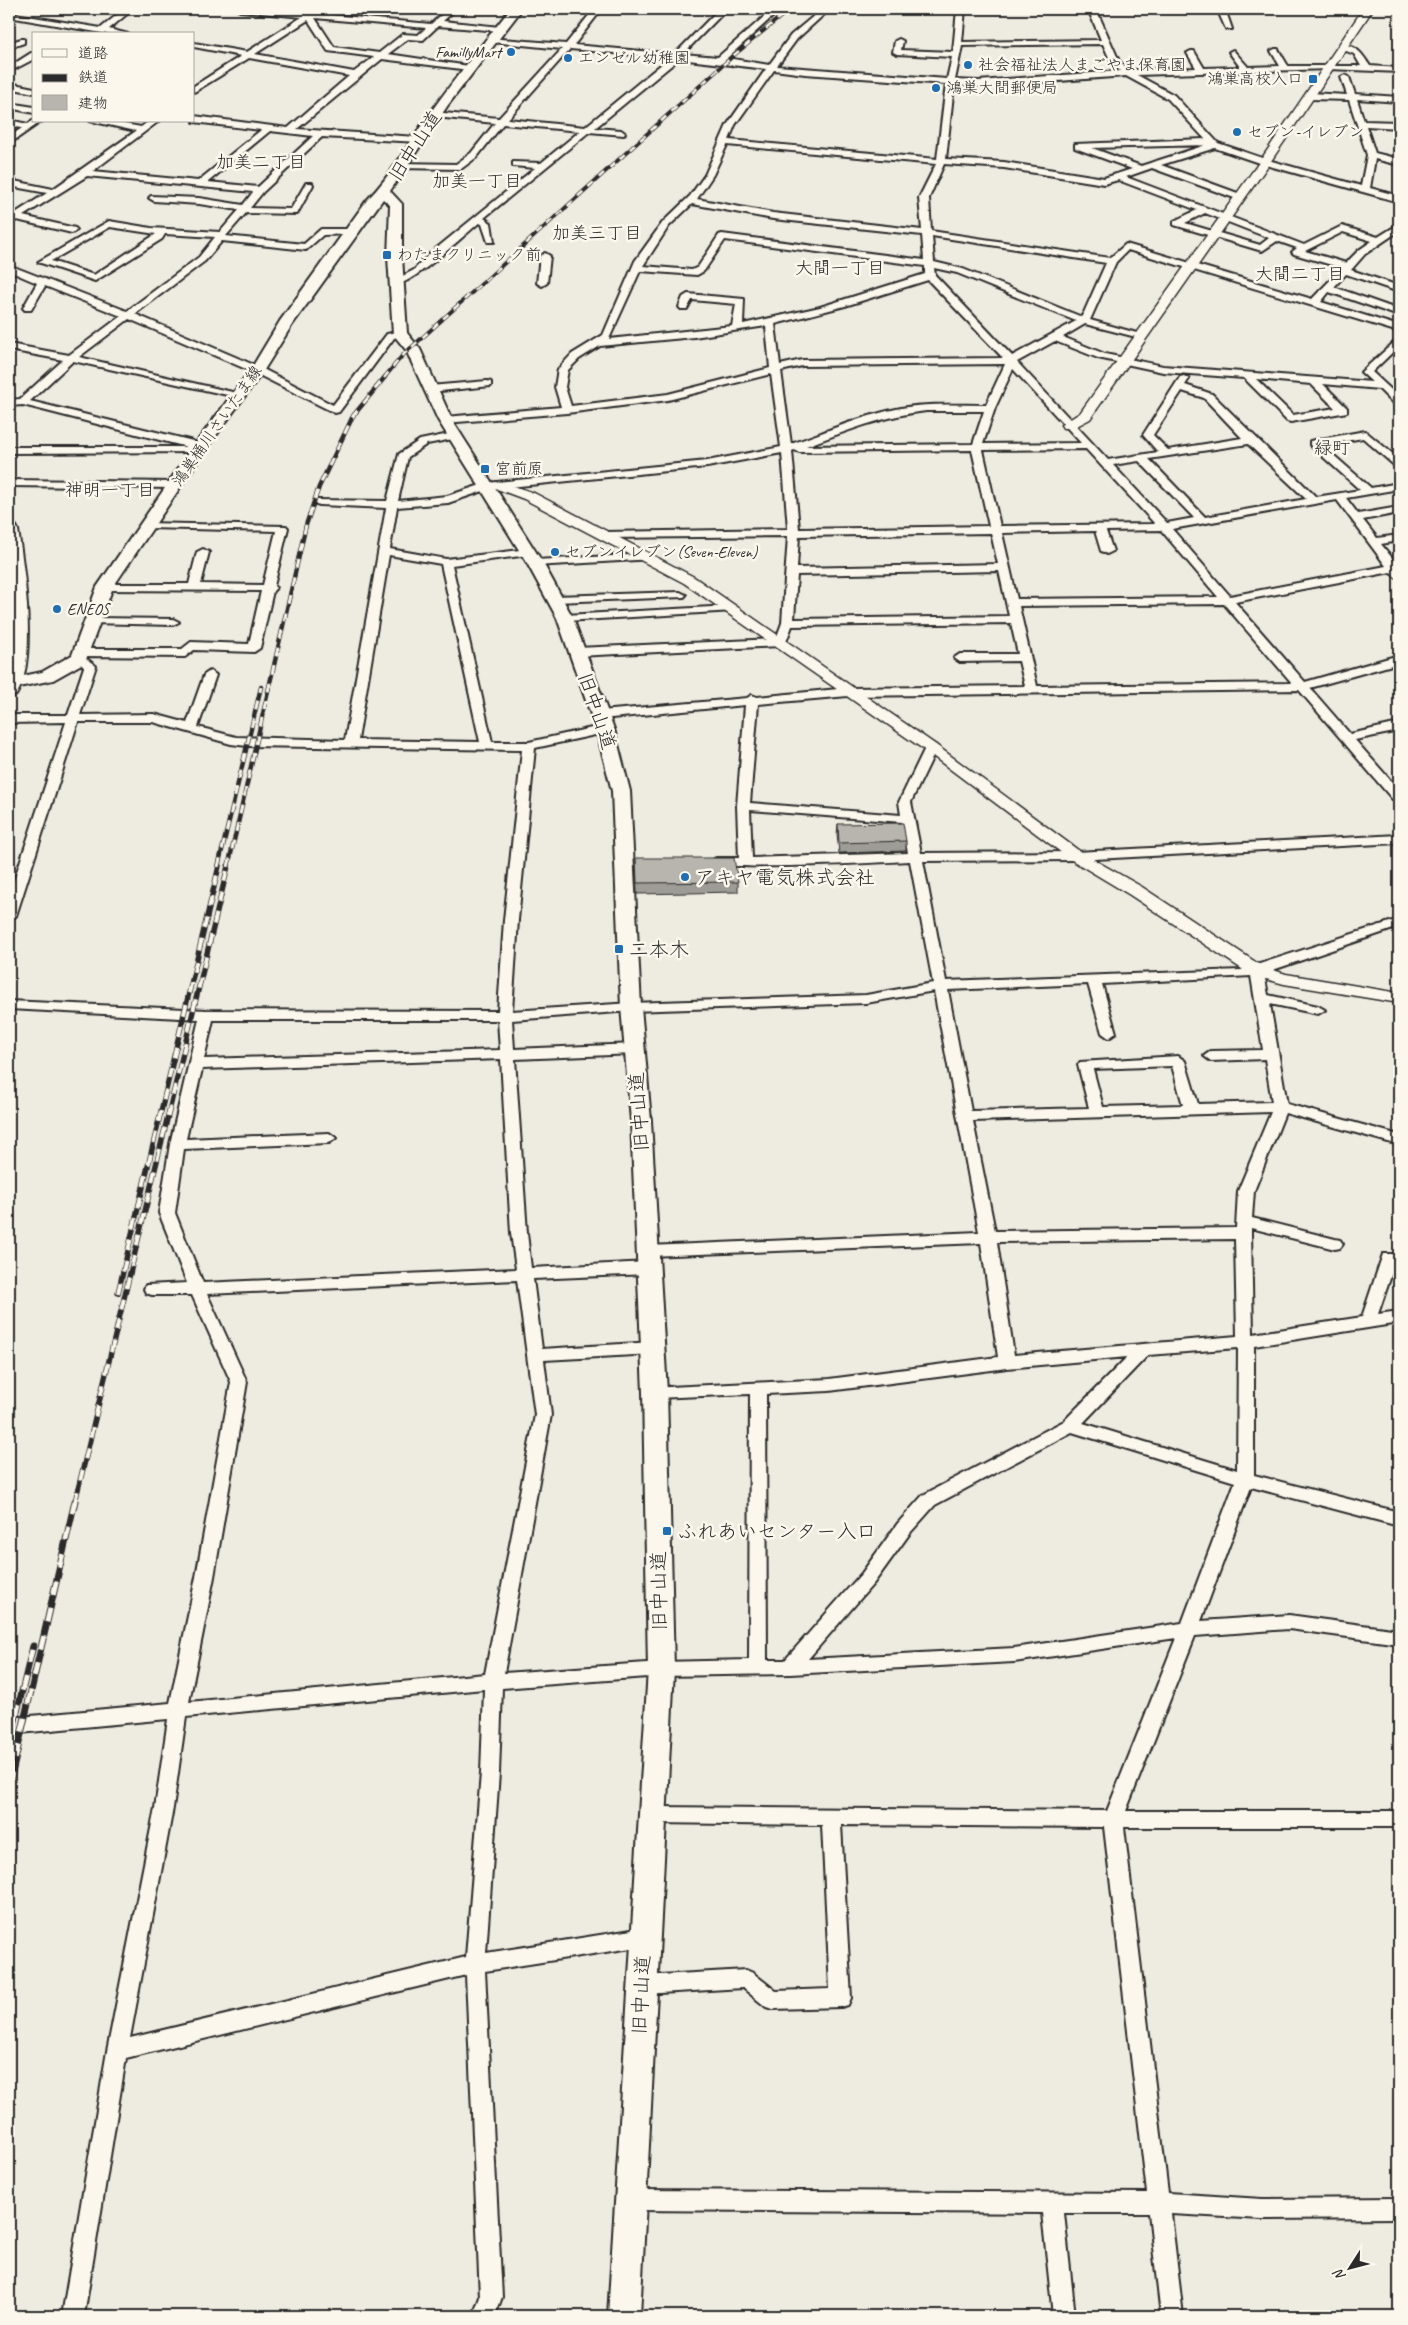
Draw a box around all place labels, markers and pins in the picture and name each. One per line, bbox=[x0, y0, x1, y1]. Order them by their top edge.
place label: FamillyMart bbox=[435, 42, 504, 62]
marker: FamillyMart bbox=[505, 46, 517, 58]
place label: エンゼル幼稚園 bbox=[578, 48, 690, 68]
marker: エンゼル幼稚園 bbox=[562, 52, 574, 64]
place label: 社会福祉法人まごやま保育園 bbox=[978, 55, 1186, 75]
marker: 社会福祉法人まごやま保育園 bbox=[962, 59, 974, 71]
place label: 鴻巣高校入口 bbox=[1207, 69, 1303, 89]
marker: 鴻巣高校入口 bbox=[1307, 73, 1319, 85]
place label: 鴻巣大間郵便局 bbox=[946, 78, 1058, 98]
marker: 鴻巣大間郵便局 bbox=[930, 82, 942, 94]
place label: セブン-イレブン bbox=[1247, 122, 1364, 142]
marker: セブン-イレブン bbox=[1231, 126, 1243, 138]
place label: わたまクリニック前 bbox=[397, 245, 541, 265]
marker: わたまクリニック前 bbox=[381, 249, 393, 261]
place label: 宮前原 bbox=[495, 459, 543, 479]
marker: 宮前原 bbox=[479, 463, 491, 475]
place label: セブンイレブン(Seven-Eleven) bbox=[565, 542, 758, 562]
marker: セブンイレブン(Seven-Eleven) bbox=[549, 546, 561, 558]
place label: ENEOS bbox=[67, 599, 111, 619]
marker: ENEOS bbox=[51, 603, 63, 615]
place label: アキヤ電気株式会社 bbox=[695, 865, 875, 890]
marker: アキヤ電気株式会社 bbox=[679, 871, 691, 883]
place label: 二本木 bbox=[629, 937, 689, 962]
marker: 二本木 bbox=[613, 943, 625, 955]
place label: ふれあいセンター入口 bbox=[677, 1519, 876, 1544]
marker: ふれあいセンター入口 bbox=[661, 1525, 673, 1537]

